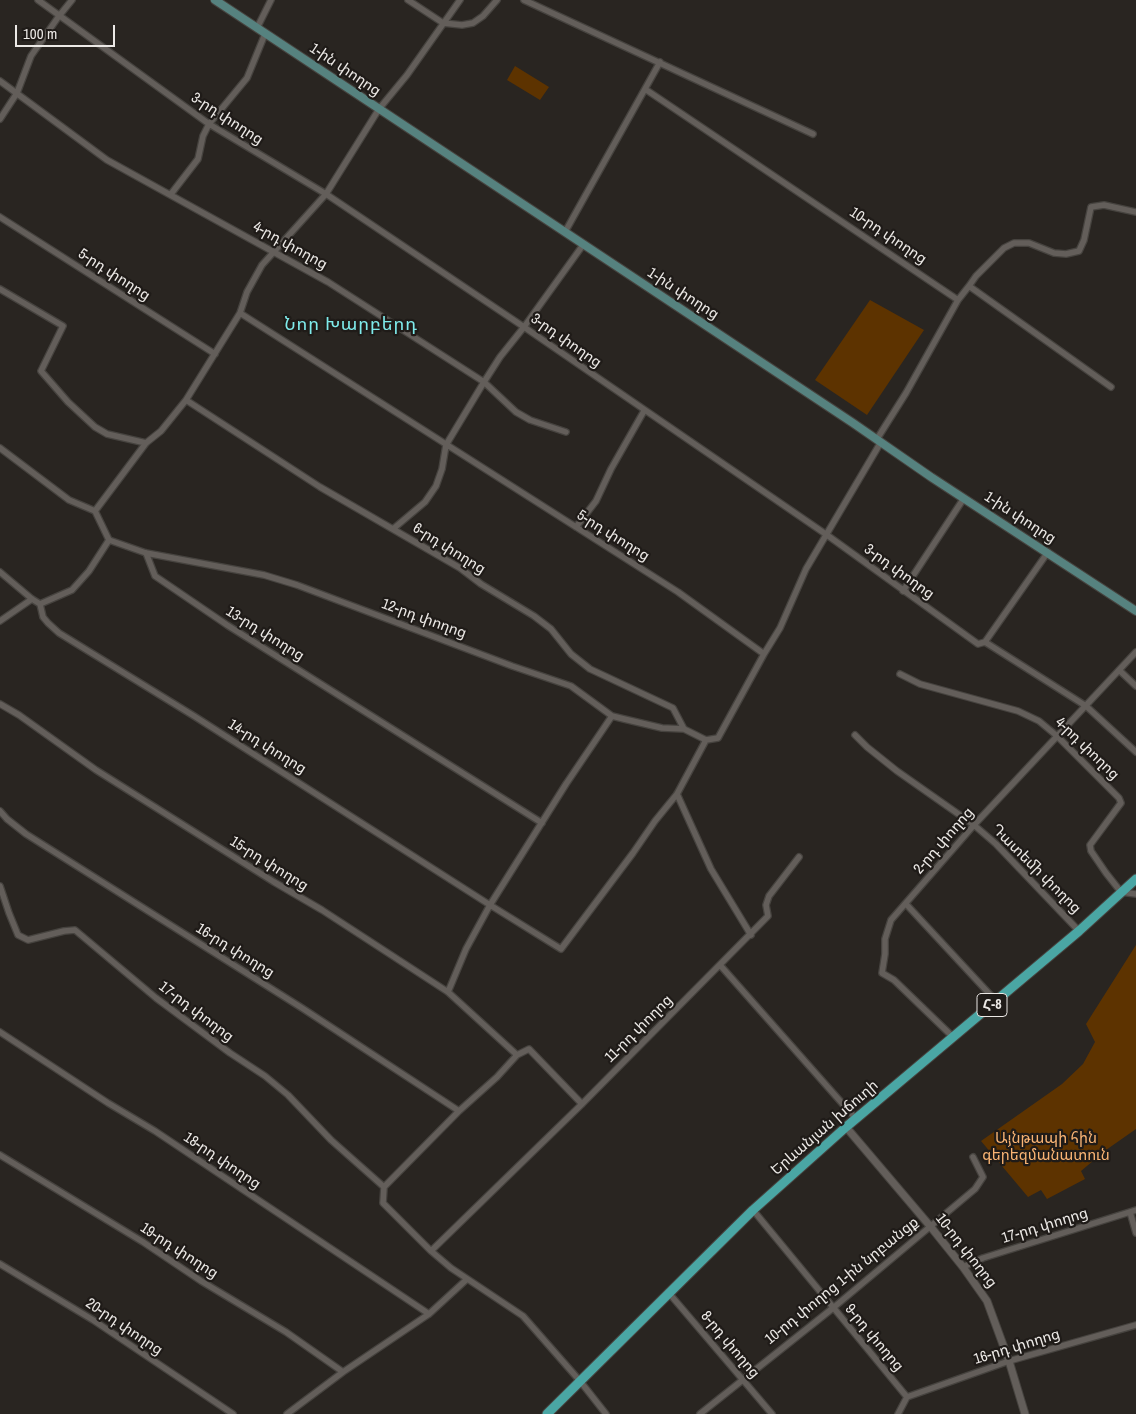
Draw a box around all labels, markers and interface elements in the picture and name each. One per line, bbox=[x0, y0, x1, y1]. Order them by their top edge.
scale bar bbox=[18, 15, 118, 47]
text: 100 m bbox=[23, 23, 57, 44]
street label: 1-ին փողոց bbox=[306, 40, 384, 100]
street label: 3-րդ փողոց bbox=[188, 89, 266, 149]
street label: 10-րդ փողոց bbox=[846, 204, 930, 268]
street label: 4-րդ փողոց bbox=[250, 218, 330, 274]
street label: 5-րդ փողոց bbox=[75, 245, 153, 305]
street label: 1-ին փողոց bbox=[644, 264, 722, 324]
street label: 3-րդ փողոց bbox=[527, 310, 605, 372]
district label: Նոր Խարբերդ bbox=[283, 314, 419, 336]
street label: 1-ին փողոց bbox=[981, 488, 1059, 548]
street label: 5-րդ փողոց bbox=[573, 507, 653, 565]
street label: 6-րդ փողոց bbox=[409, 520, 489, 578]
street label: 3-րդ փողոց bbox=[860, 541, 938, 603]
street label: 12-րդ փողոց bbox=[379, 595, 469, 643]
street label: 13-րդ փողոց bbox=[222, 603, 308, 665]
street label: 4-րդ փողոց bbox=[1051, 714, 1123, 784]
street label: 14-րդ փողոց bbox=[224, 716, 310, 778]
street label: 2-րդ փողոց bbox=[910, 804, 978, 878]
street label: Դատեմի փողոց bbox=[987, 820, 1085, 918]
street label: 15-րդ փողոց bbox=[226, 833, 312, 895]
street label: 16-րդ փողոց bbox=[192, 920, 278, 982]
street label: 17-րդ փողոց bbox=[155, 978, 237, 1046]
street label: 11-րդ փողոց bbox=[601, 991, 677, 1067]
road number: Հ-8 bbox=[977, 994, 1007, 1016]
street label: Երևանյան խճուղի bbox=[768, 1077, 882, 1179]
street label: 18-րդ փողոց bbox=[180, 1129, 264, 1193]
park label: Այնթապի հին գերեզմանատուն bbox=[982, 1130, 1110, 1165]
street label: 17-րդ փողոց bbox=[1000, 1204, 1090, 1248]
street label: 10-րդ փողոց bbox=[931, 1210, 1001, 1292]
street label: 10-րդ փողոց 1-ին նրբանցք bbox=[762, 1213, 922, 1349]
street label: 19-րդ փողոց bbox=[137, 1219, 221, 1283]
street label: 20-րդ փողոց bbox=[82, 1295, 166, 1359]
street label: 9-րդ փողոց bbox=[841, 1301, 907, 1375]
street label: 8-րդ փողոց bbox=[697, 1308, 763, 1382]
street label: 16-րդ փողոց bbox=[972, 1325, 1062, 1369]

